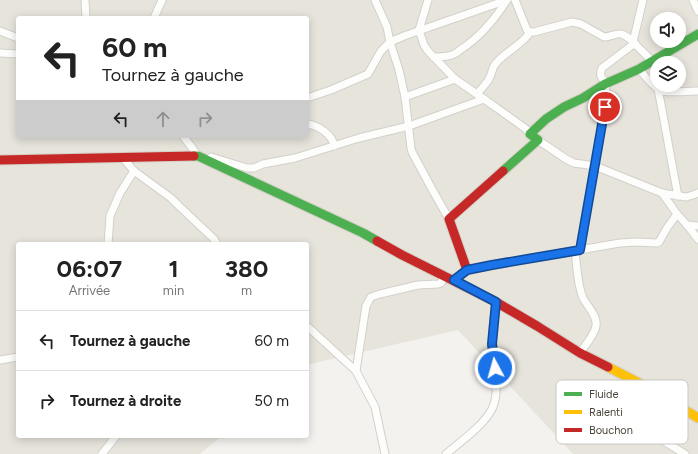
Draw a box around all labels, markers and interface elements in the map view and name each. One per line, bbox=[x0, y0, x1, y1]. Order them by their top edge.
map controls bbox=[650, 12, 686, 92]
button: sound bbox=[650, 12, 686, 48]
text: 60 m bbox=[102, 30, 167, 64]
icon: left bbox=[36, 32, 88, 84]
button: layers bbox=[650, 56, 686, 92]
text: Tournez à gauche bbox=[102, 64, 244, 86]
pin bbox=[588, 90, 622, 124]
icon: arrive bbox=[594, 96, 616, 118]
icon: left bbox=[110, 108, 132, 130]
icon: ahead bbox=[152, 108, 174, 130]
icon: right bbox=[194, 108, 216, 130]
text: 06:07 bbox=[57, 254, 122, 283]
text: 1 bbox=[168, 254, 179, 283]
text: 380 bbox=[225, 254, 268, 283]
text: Arrivée bbox=[69, 283, 110, 298]
text: min bbox=[163, 283, 184, 298]
text: m bbox=[241, 283, 252, 298]
icon: left bbox=[36, 330, 58, 352]
text: Tournez à gauche bbox=[70, 332, 190, 350]
text: 60 m bbox=[254, 332, 289, 350]
position arrow bbox=[474, 347, 516, 389]
legend bbox=[556, 380, 688, 444]
text: Fluide bbox=[589, 388, 619, 401]
icon: right bbox=[36, 390, 58, 412]
text: Tournez à droite bbox=[70, 392, 181, 410]
text: 50 m bbox=[254, 392, 289, 410]
text: Ralenti bbox=[589, 406, 623, 419]
text: Bouchon bbox=[589, 424, 633, 437]

